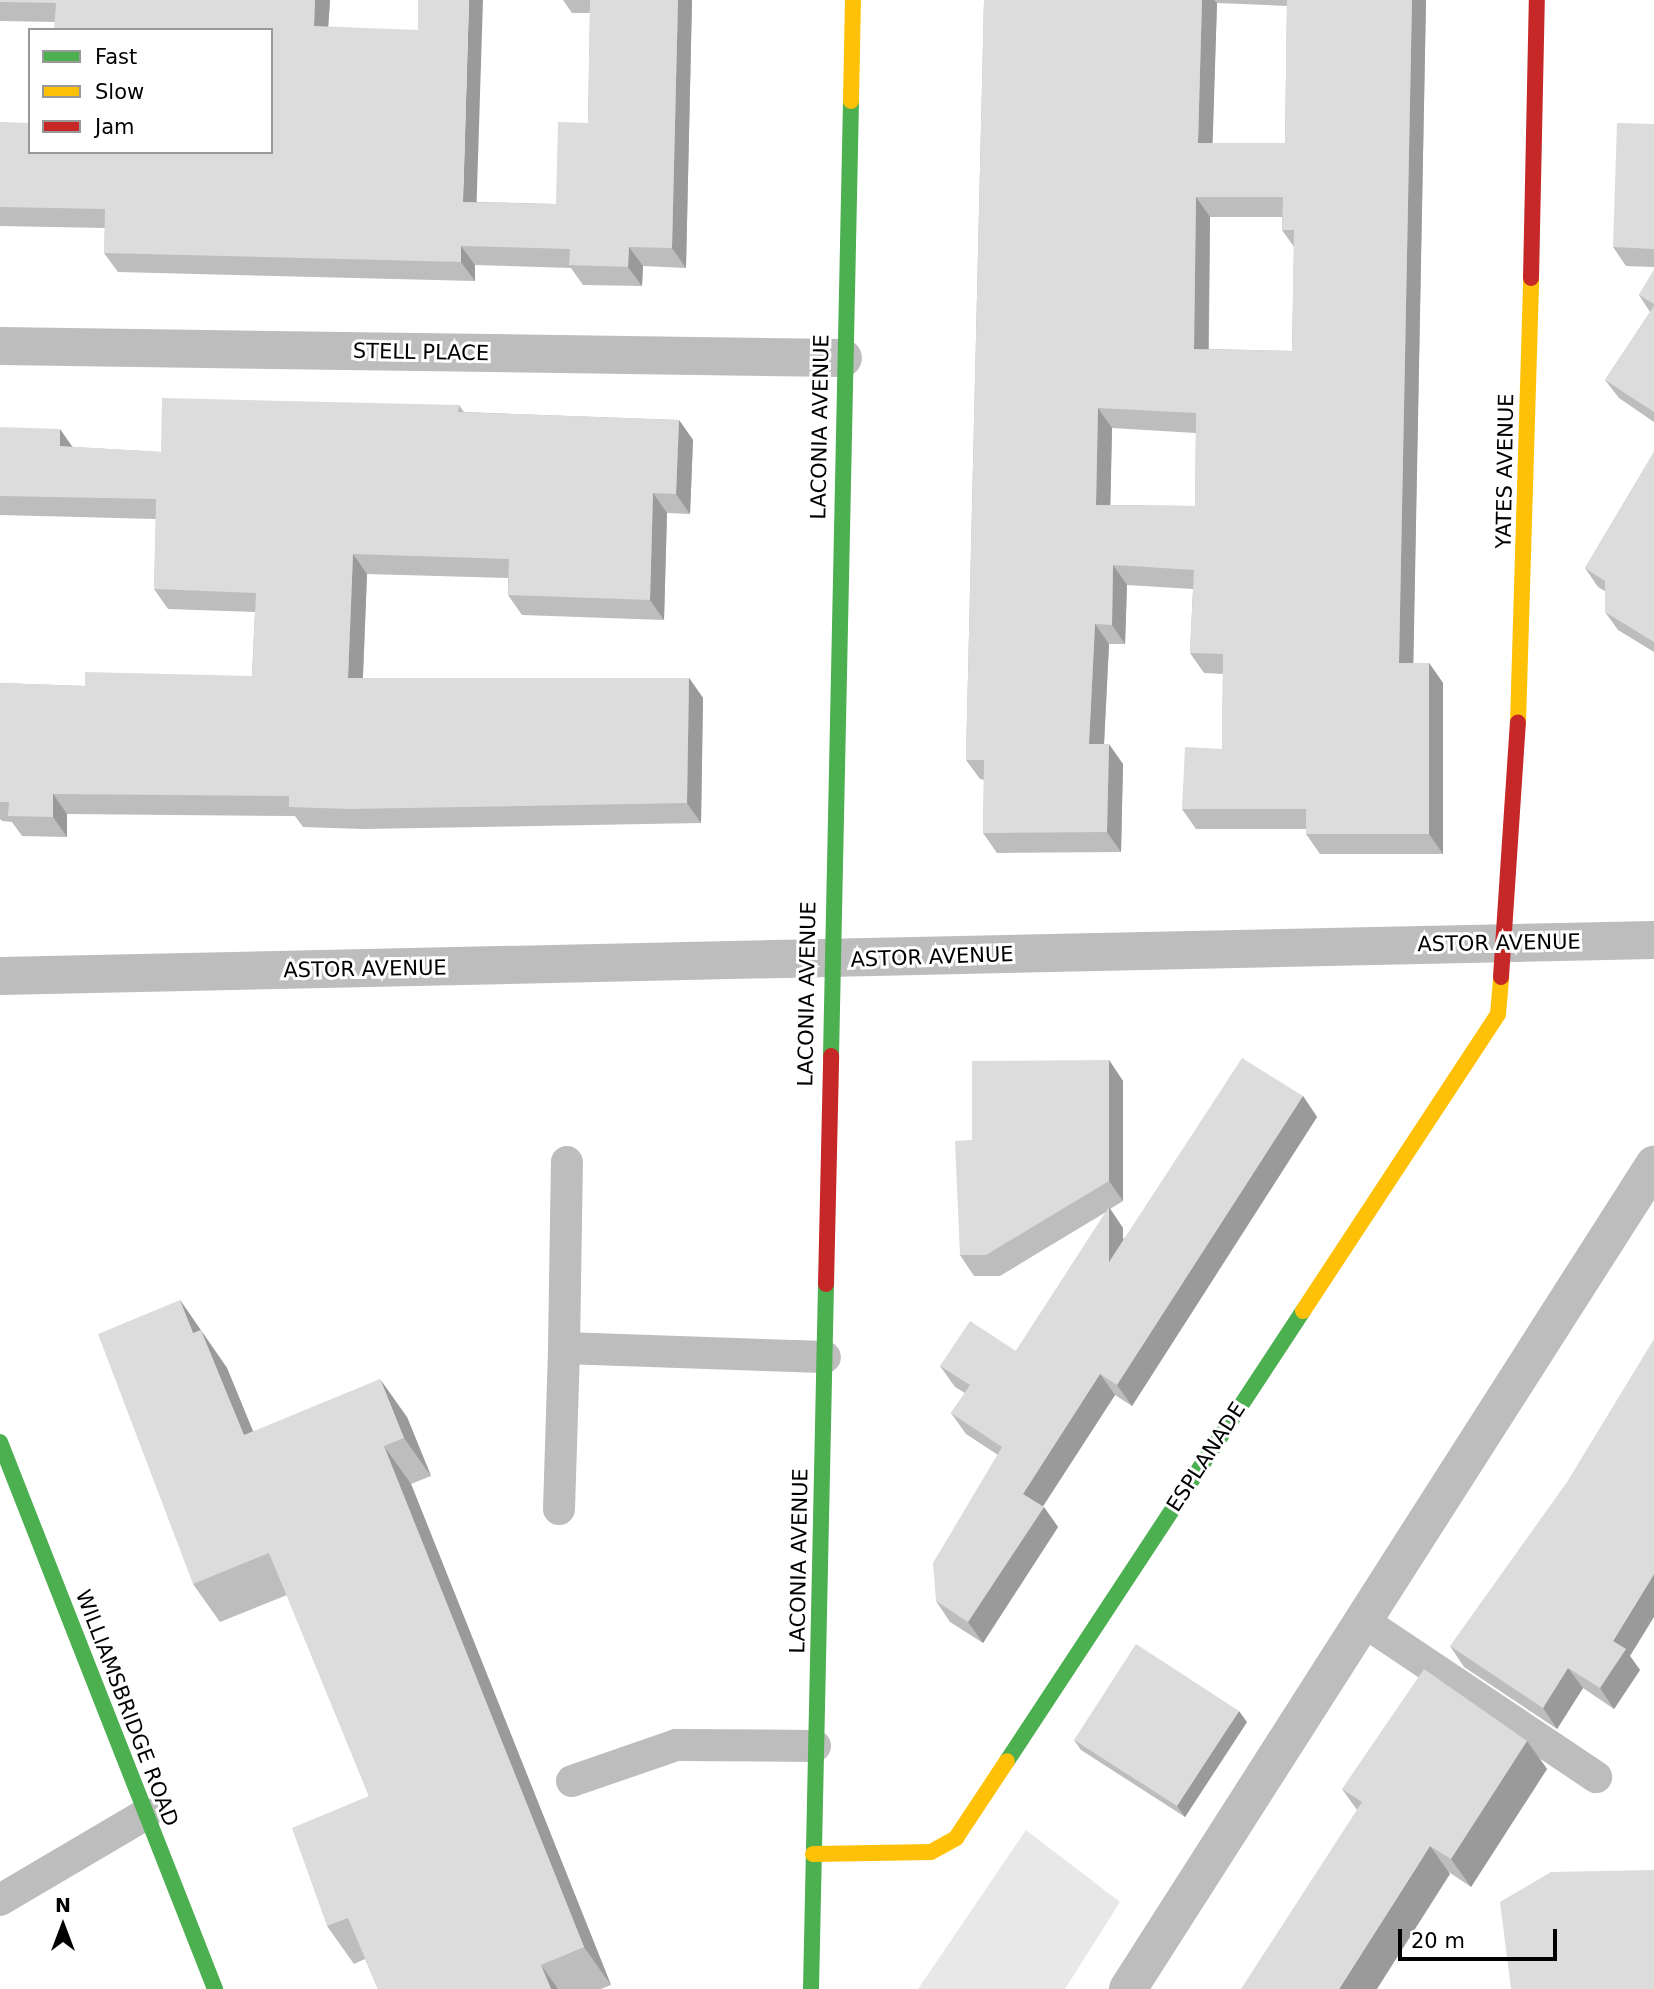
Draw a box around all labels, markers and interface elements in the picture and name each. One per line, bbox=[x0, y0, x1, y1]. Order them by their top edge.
legend bbox=[28, 28, 273, 154]
text: Fast bbox=[95, 45, 137, 69]
text: Slow bbox=[95, 80, 144, 104]
text: Jam bbox=[95, 115, 135, 139]
street label: LACONIA AVENUE bbox=[806, 334, 834, 520]
street label: STELL PLACE bbox=[353, 338, 489, 366]
street label: YATES AVENUE bbox=[1491, 393, 1519, 549]
street label: LACONIA AVENUE bbox=[793, 901, 821, 1087]
street label: ASTOR AVENUE bbox=[1417, 929, 1581, 957]
street label: ASTOR AVENUE bbox=[850, 942, 1014, 972]
street label: ASTOR AVENUE bbox=[283, 955, 447, 983]
street label: ESPLANADE bbox=[1161, 1398, 1251, 1516]
street label: LACONIA AVENUE bbox=[785, 1468, 813, 1654]
street label: WILLIAMSBRIDGE ROAD bbox=[70, 1586, 184, 1830]
north arrow bbox=[28, 1891, 98, 1961]
text: N bbox=[55, 1894, 71, 1916]
scale bar bbox=[1402, 1916, 1561, 1960]
text: 20 m bbox=[1411, 1929, 1465, 1953]

